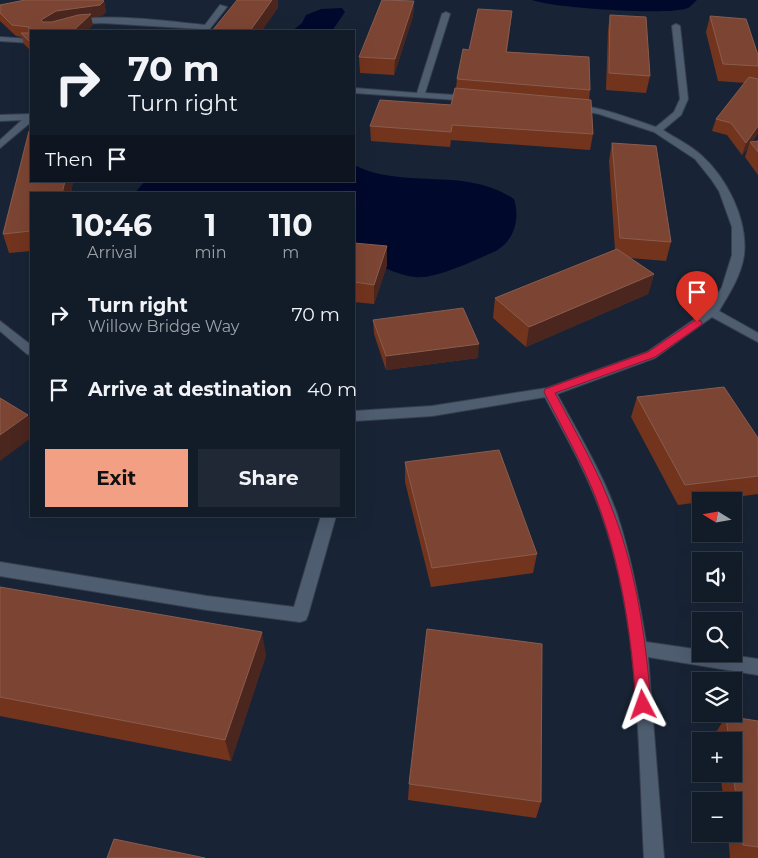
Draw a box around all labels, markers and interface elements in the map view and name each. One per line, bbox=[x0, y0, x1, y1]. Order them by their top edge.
text: 70 m bbox=[128, 47, 219, 90]
icon: right bbox=[45, 50, 110, 115]
text: Turn right bbox=[128, 90, 238, 117]
icon: arrive bbox=[103, 145, 131, 173]
text: Then bbox=[45, 148, 93, 171]
text: 10:46 bbox=[72, 207, 152, 244]
text: 1 bbox=[205, 207, 216, 244]
text: 110 bbox=[269, 207, 313, 244]
text: Arrival bbox=[87, 243, 137, 262]
text: min bbox=[194, 243, 226, 262]
text: m bbox=[282, 243, 299, 262]
pin bbox=[676, 271, 718, 322]
icon: arrive bbox=[683, 278, 711, 306]
text: Turn right bbox=[88, 294, 188, 317]
icon: right bbox=[45, 301, 73, 329]
text: 70 m bbox=[291, 303, 340, 326]
text: Willow Bridge Way bbox=[88, 317, 239, 336]
icon: arrive bbox=[45, 376, 73, 404]
text: Arrive at destination bbox=[88, 378, 292, 401]
text: 40 m bbox=[307, 378, 357, 401]
button: Exit bbox=[45, 449, 188, 507]
button: Share bbox=[198, 449, 340, 507]
north arrow bbox=[692, 492, 742, 542]
map controls bbox=[692, 492, 742, 842]
button: sound bbox=[692, 552, 742, 602]
button: search bbox=[692, 612, 742, 662]
button: layers bbox=[692, 672, 742, 722]
position arrow bbox=[616, 678, 668, 730]
button: + bbox=[692, 732, 742, 782]
button: − bbox=[692, 792, 742, 842]

